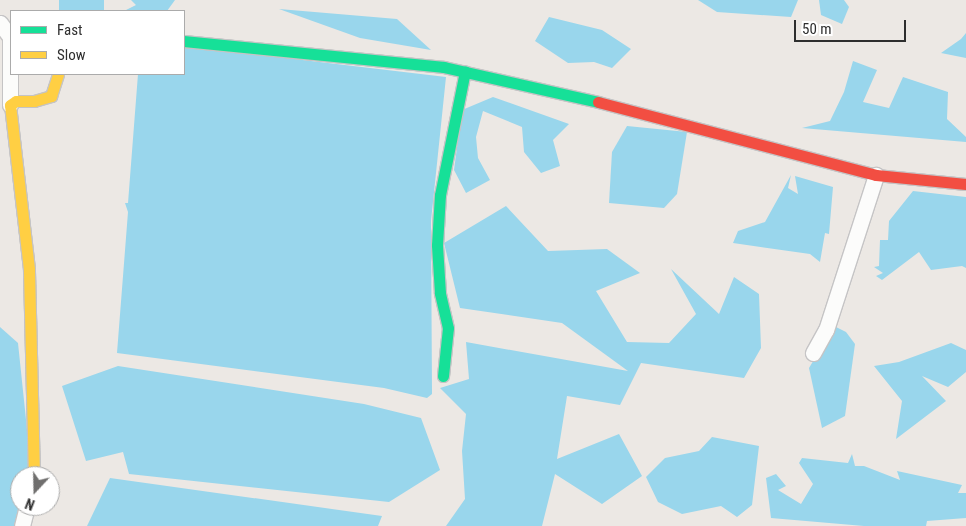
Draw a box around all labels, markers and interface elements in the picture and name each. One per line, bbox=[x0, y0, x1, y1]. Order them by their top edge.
legend bbox=[10, 10, 185, 75]
scale bar bbox=[796, 10, 908, 42]
text: 50 m bbox=[802, 20, 832, 38]
text: Fast bbox=[57, 21, 82, 39]
text: Slow bbox=[57, 46, 86, 64]
north arrow bbox=[10, 466, 60, 516]
text: N bbox=[23, 495, 37, 513]

